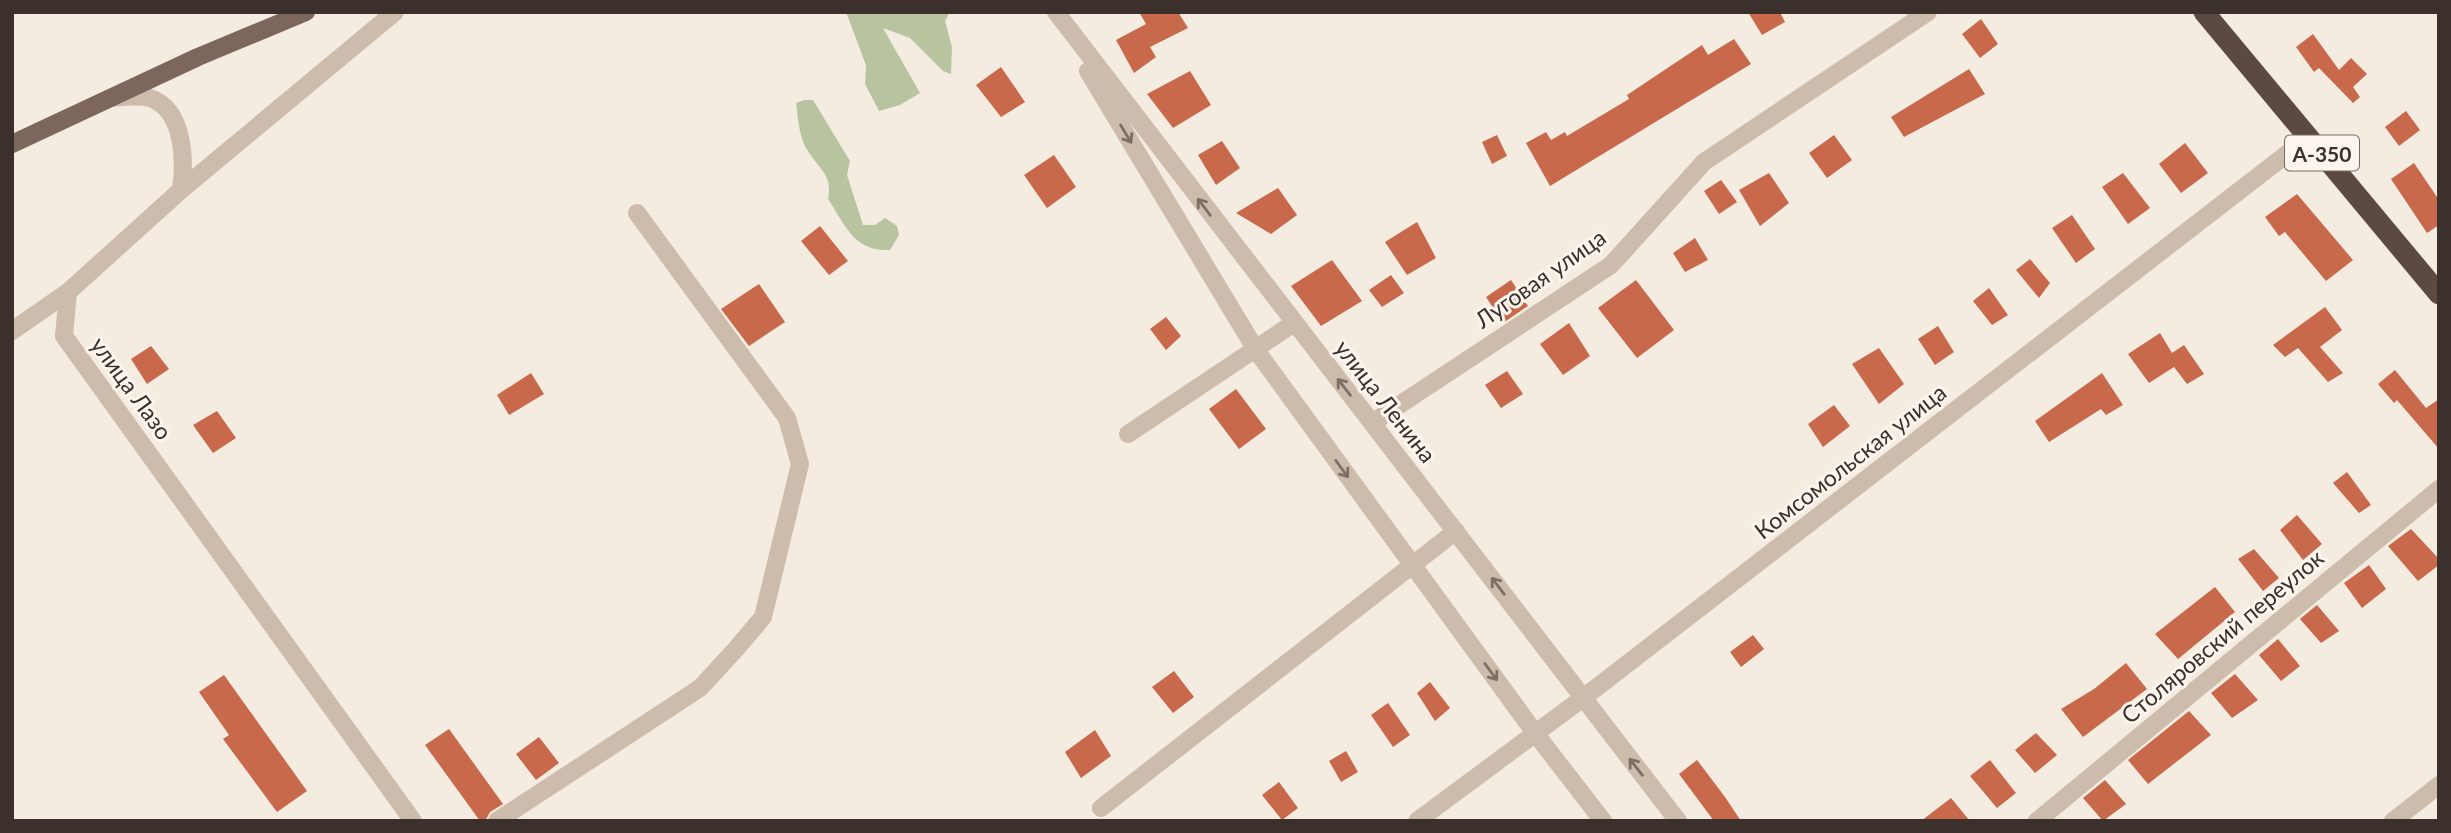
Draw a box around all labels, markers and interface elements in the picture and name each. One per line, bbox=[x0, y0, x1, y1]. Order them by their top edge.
one-way arrow bbox=[1119, 123, 1133, 143]
road number: А-350 bbox=[2285, 136, 2359, 170]
one-way arrow bbox=[1197, 198, 1212, 216]
street label: Луговая улица bbox=[1468, 223, 1611, 334]
street label: улица Лазо bbox=[85, 331, 179, 445]
street label: улица Ленина bbox=[1329, 334, 1443, 468]
one-way arrow bbox=[1336, 378, 1351, 396]
street label: Комсомольская улица bbox=[1749, 378, 1951, 544]
one-way arrow bbox=[1335, 459, 1350, 477]
street label: Столяровский переулок bbox=[2115, 543, 2329, 729]
one-way arrow bbox=[1490, 577, 1505, 596]
one-way arrow bbox=[1484, 662, 1498, 681]
one-way arrow bbox=[1629, 758, 1644, 776]

